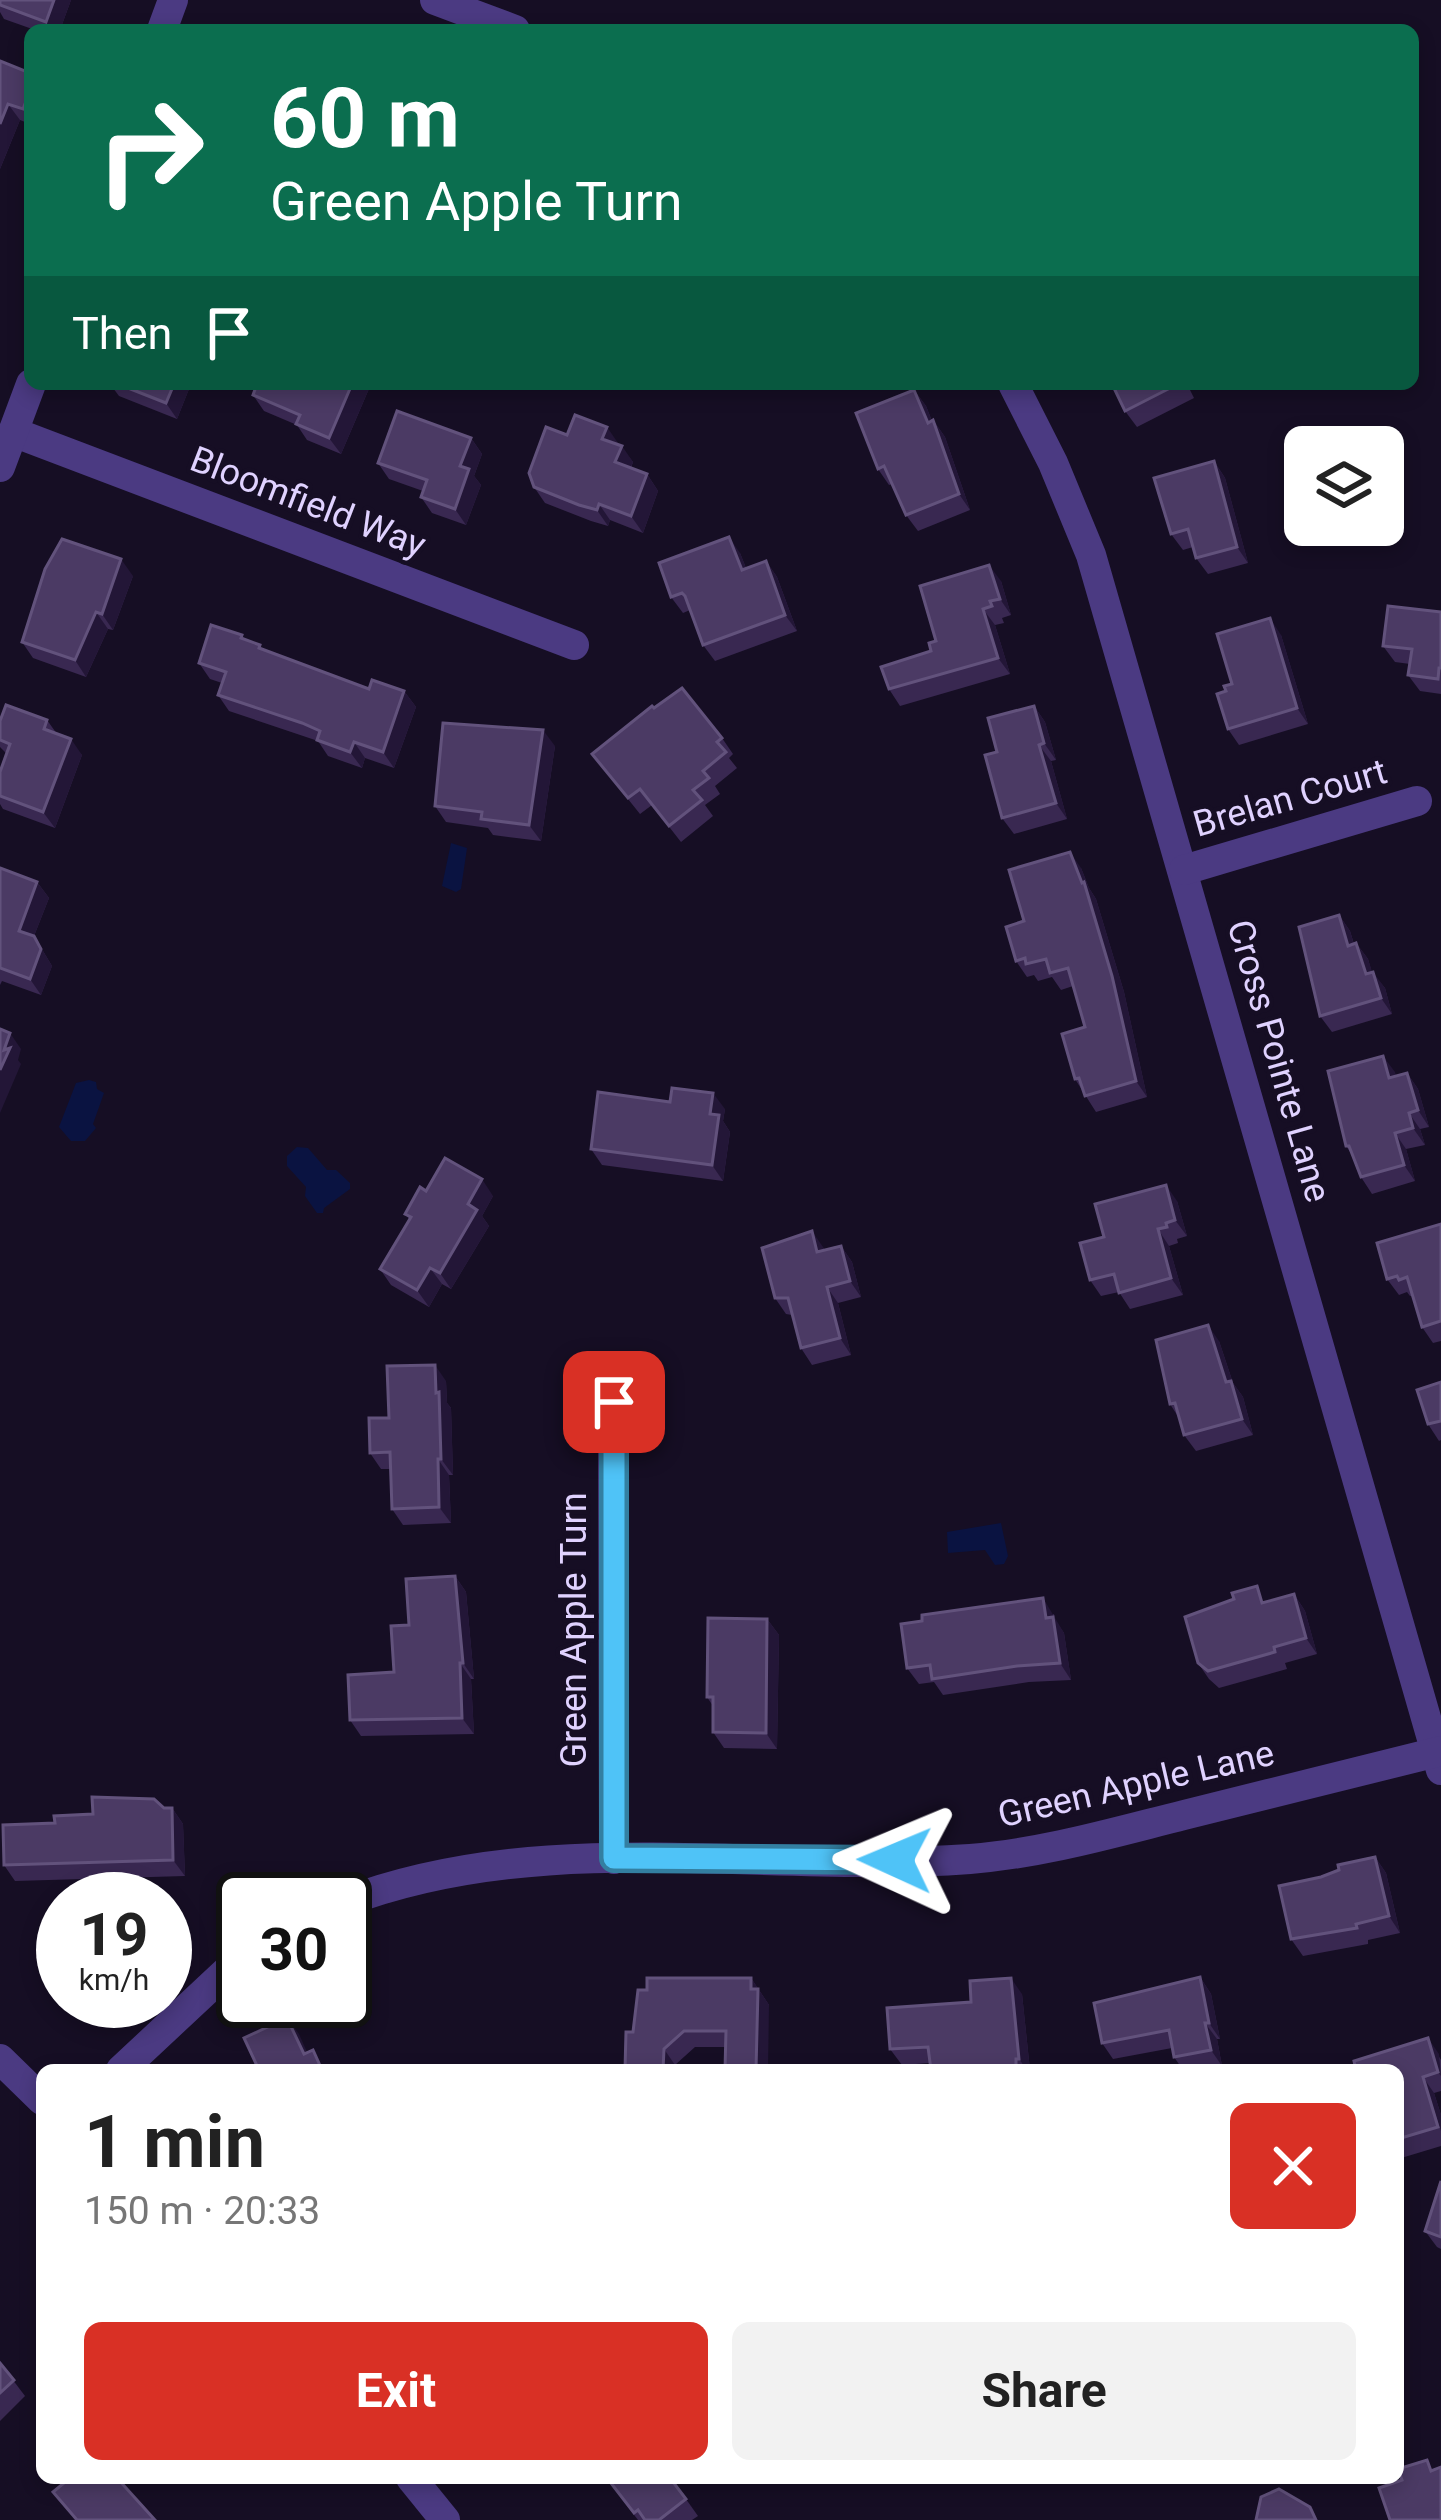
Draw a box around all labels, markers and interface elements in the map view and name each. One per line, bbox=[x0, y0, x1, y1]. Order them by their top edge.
text: 60 m bbox=[270, 69, 460, 168]
icon: right bbox=[72, 72, 228, 228]
text: Green Apple Turn bbox=[270, 170, 683, 233]
icon: arrive bbox=[196, 300, 262, 366]
text: Then bbox=[72, 307, 172, 360]
map controls bbox=[1284, 426, 1404, 546]
button: layers bbox=[1284, 426, 1404, 546]
street label: Bloomfield Way bbox=[184, 438, 432, 566]
street label: Brelan Court bbox=[1188, 750, 1392, 846]
street label: Cross Pointe Lane bbox=[1219, 915, 1339, 1207]
pin bbox=[563, 1351, 665, 1453]
icon: arrive bbox=[581, 1369, 647, 1435]
street label: Green Apple Turn bbox=[553, 1492, 595, 1768]
street label: Green Apple Lane bbox=[994, 1732, 1278, 1836]
position arrow bbox=[832, 1797, 958, 1923]
speed limit sign: 30 bbox=[216, 1872, 372, 2028]
text: 19 bbox=[80, 1899, 148, 1970]
text: km/h bbox=[79, 1962, 149, 1997]
text: 1 min bbox=[84, 2100, 265, 2185]
button: close bbox=[1230, 2103, 1356, 2229]
text: 150 m · 20:33 bbox=[84, 2188, 320, 2234]
button: Exit bbox=[84, 2322, 708, 2460]
button: Share bbox=[732, 2322, 1356, 2460]

